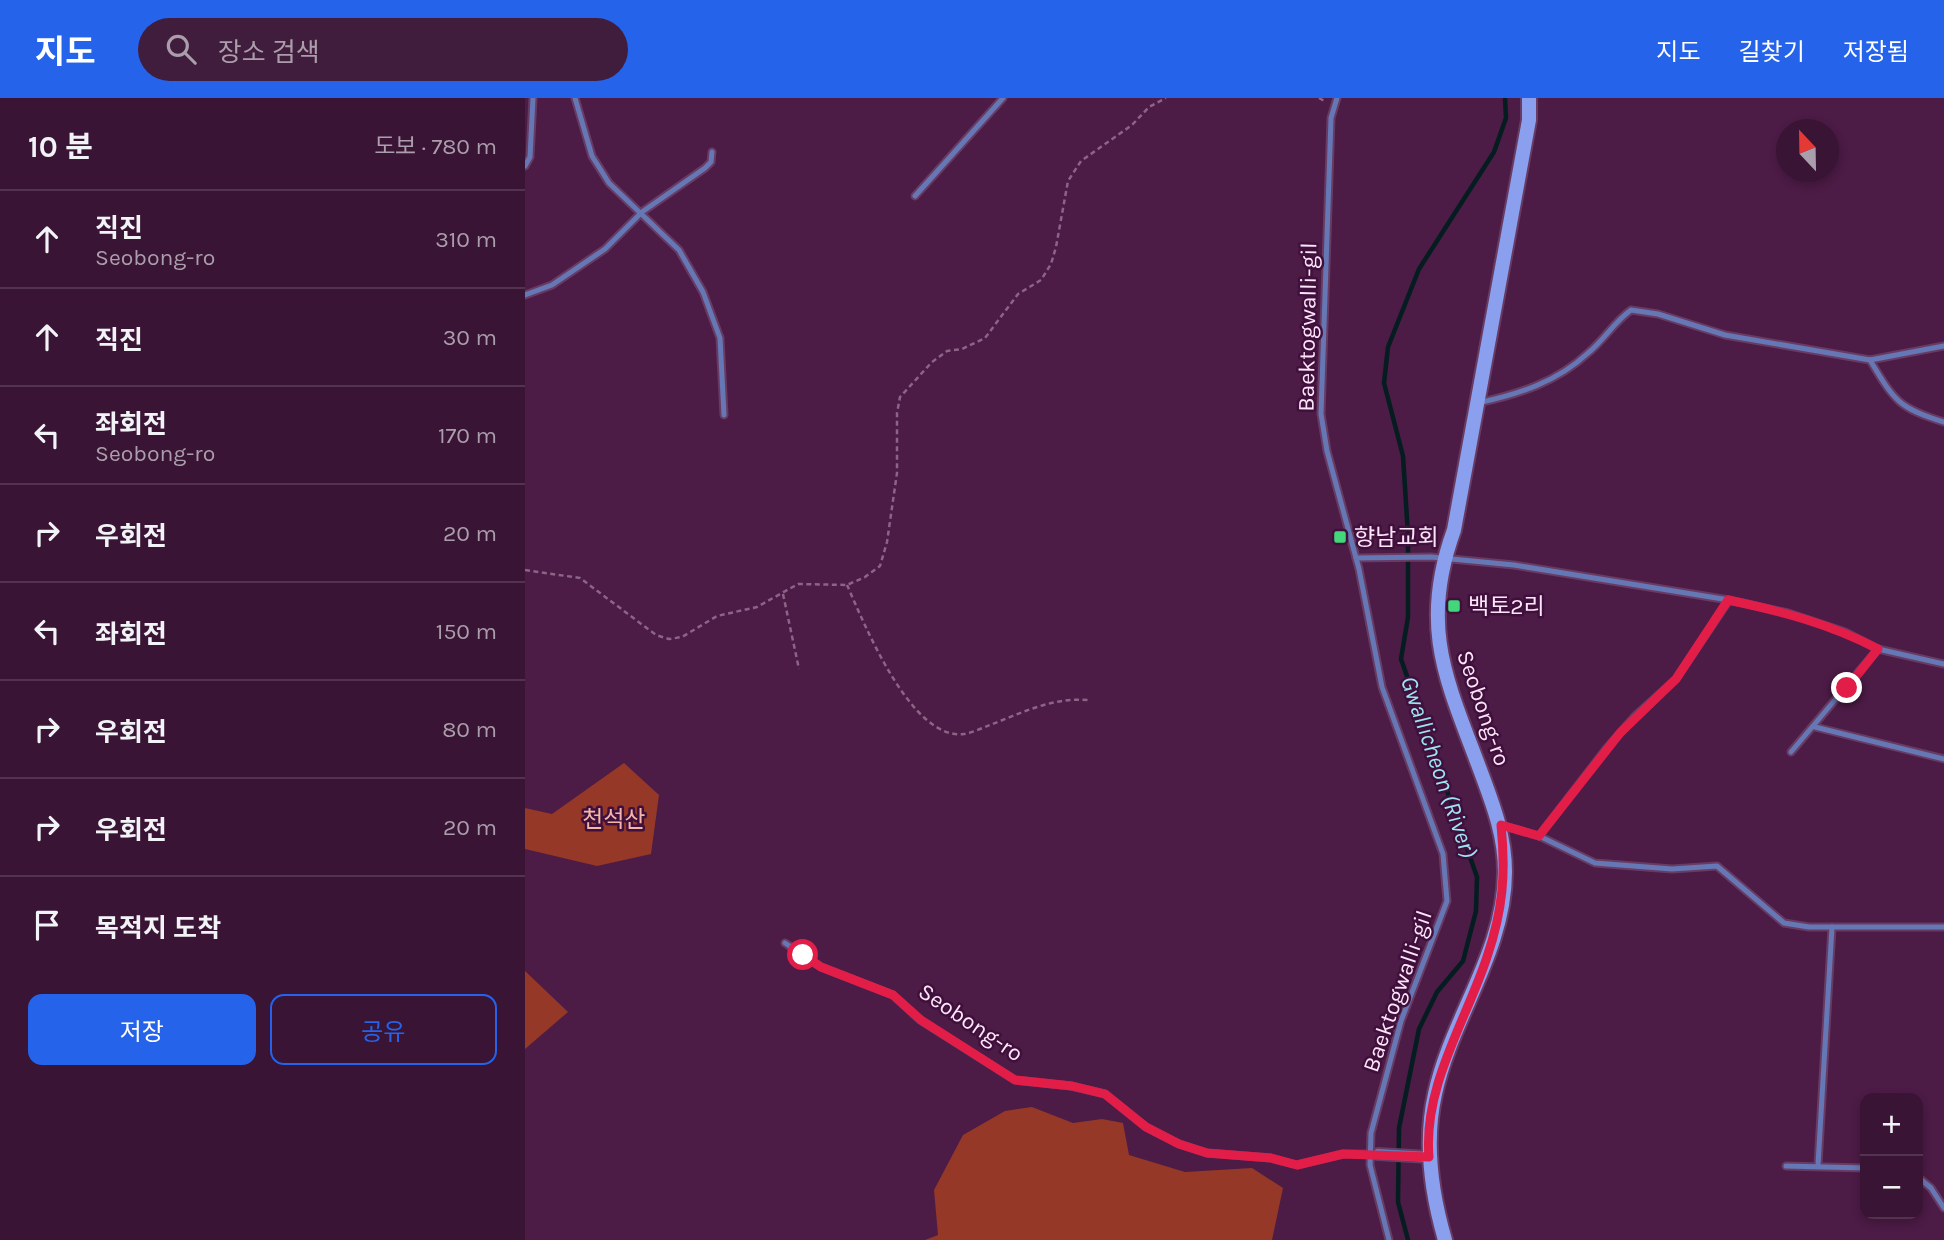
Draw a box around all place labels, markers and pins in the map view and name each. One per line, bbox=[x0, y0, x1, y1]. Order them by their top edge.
place label: 향남교회 bbox=[1354, 524, 1439, 551]
marker: 향남교회 bbox=[1332, 529, 1348, 545]
place label: 백토2리 bbox=[1468, 593, 1545, 620]
marker: 백토2리 bbox=[1446, 598, 1462, 614]

